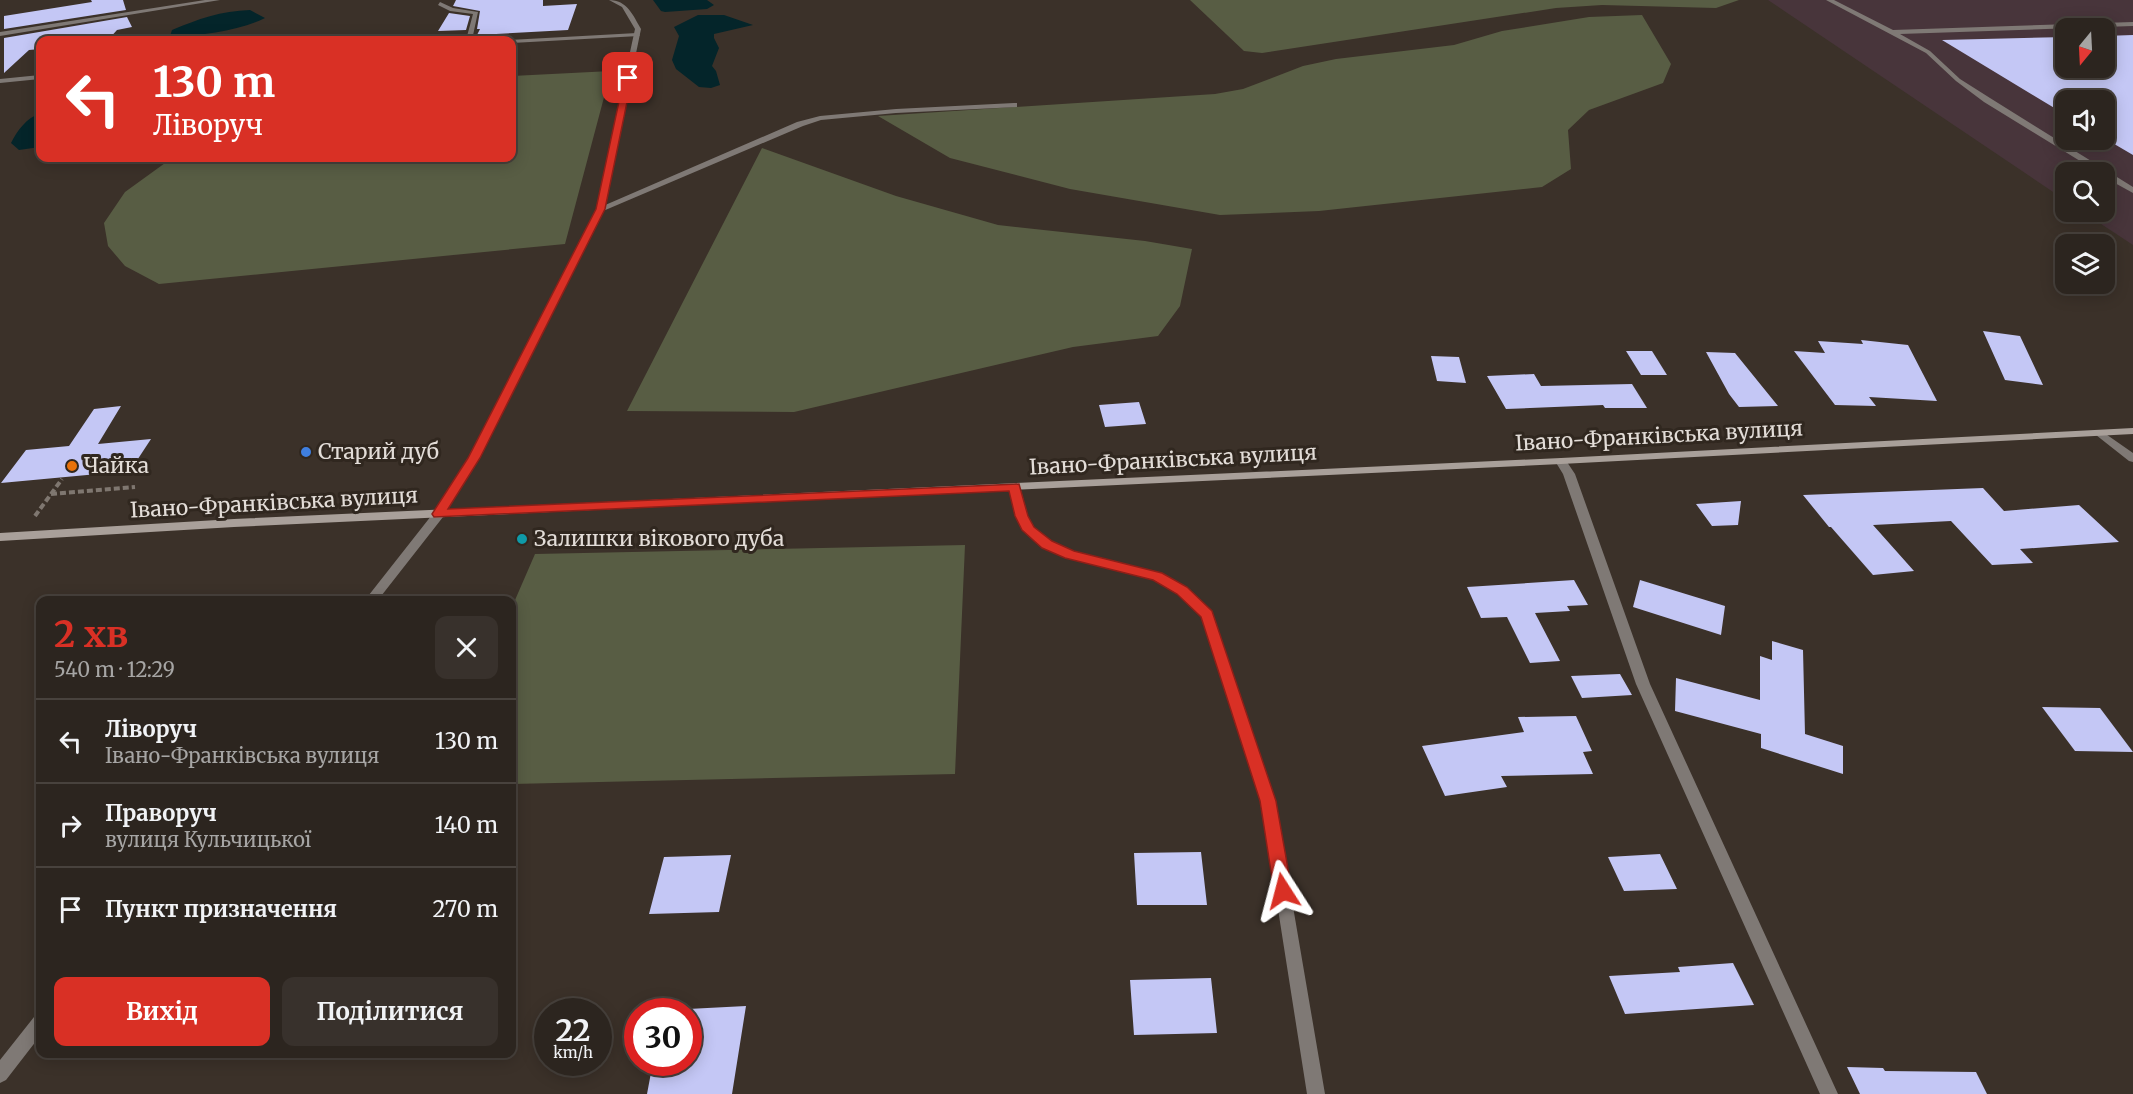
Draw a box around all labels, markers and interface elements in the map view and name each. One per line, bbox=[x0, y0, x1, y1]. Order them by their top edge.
north arrow bbox=[2055, 18, 2115, 78]
map controls bbox=[2055, 18, 2115, 294]
pin bbox=[602, 52, 653, 103]
text: 130 m bbox=[153, 56, 275, 108]
icon: left bbox=[54, 60, 132, 138]
icon: arrive bbox=[611, 61, 644, 94]
button: sound bbox=[2055, 90, 2115, 150]
text: Ліворуч bbox=[153, 108, 263, 142]
button: search bbox=[2055, 162, 2115, 222]
button: layers bbox=[2055, 234, 2115, 294]
street label: Івано-Франківська вулиця bbox=[1514, 414, 1804, 457]
place label: Старий дуб bbox=[318, 438, 439, 465]
street label: Івано-Франківська вулиця bbox=[1028, 438, 1318, 481]
marker: Старий дуб bbox=[299, 445, 313, 459]
place label: Чайка bbox=[84, 452, 149, 479]
marker: Чайка bbox=[65, 459, 79, 473]
street label: Івано-Франківська вулиця bbox=[129, 481, 419, 524]
place label: Залишки вікового дуба bbox=[534, 525, 784, 552]
marker: Залишки вікового дуба bbox=[515, 532, 529, 546]
text: 2 хв bbox=[54, 612, 128, 657]
button: close bbox=[435, 616, 498, 679]
text: 540 m · 12:29 bbox=[54, 657, 175, 682]
text: Ліворуч bbox=[105, 715, 197, 743]
icon: left bbox=[54, 725, 87, 758]
text: 130 m bbox=[435, 727, 498, 755]
text: Івано-Франківська вулиця bbox=[105, 743, 379, 768]
text: Праворуч bbox=[105, 799, 217, 827]
icon: right bbox=[54, 809, 87, 842]
text: 140 m bbox=[435, 811, 498, 839]
text: вулиця Кульчицької bbox=[105, 827, 311, 852]
position arrow bbox=[1251, 859, 1315, 923]
icon: arrive bbox=[54, 893, 87, 926]
text: Пункт призначення bbox=[105, 895, 337, 923]
text: 270 m bbox=[432, 895, 498, 923]
button: Вихід bbox=[54, 977, 270, 1046]
button: Поділитися bbox=[282, 977, 498, 1046]
speed limit sign: 30 bbox=[624, 998, 702, 1076]
text: 22 bbox=[556, 1011, 590, 1049]
text: km/h bbox=[553, 1043, 593, 1062]

